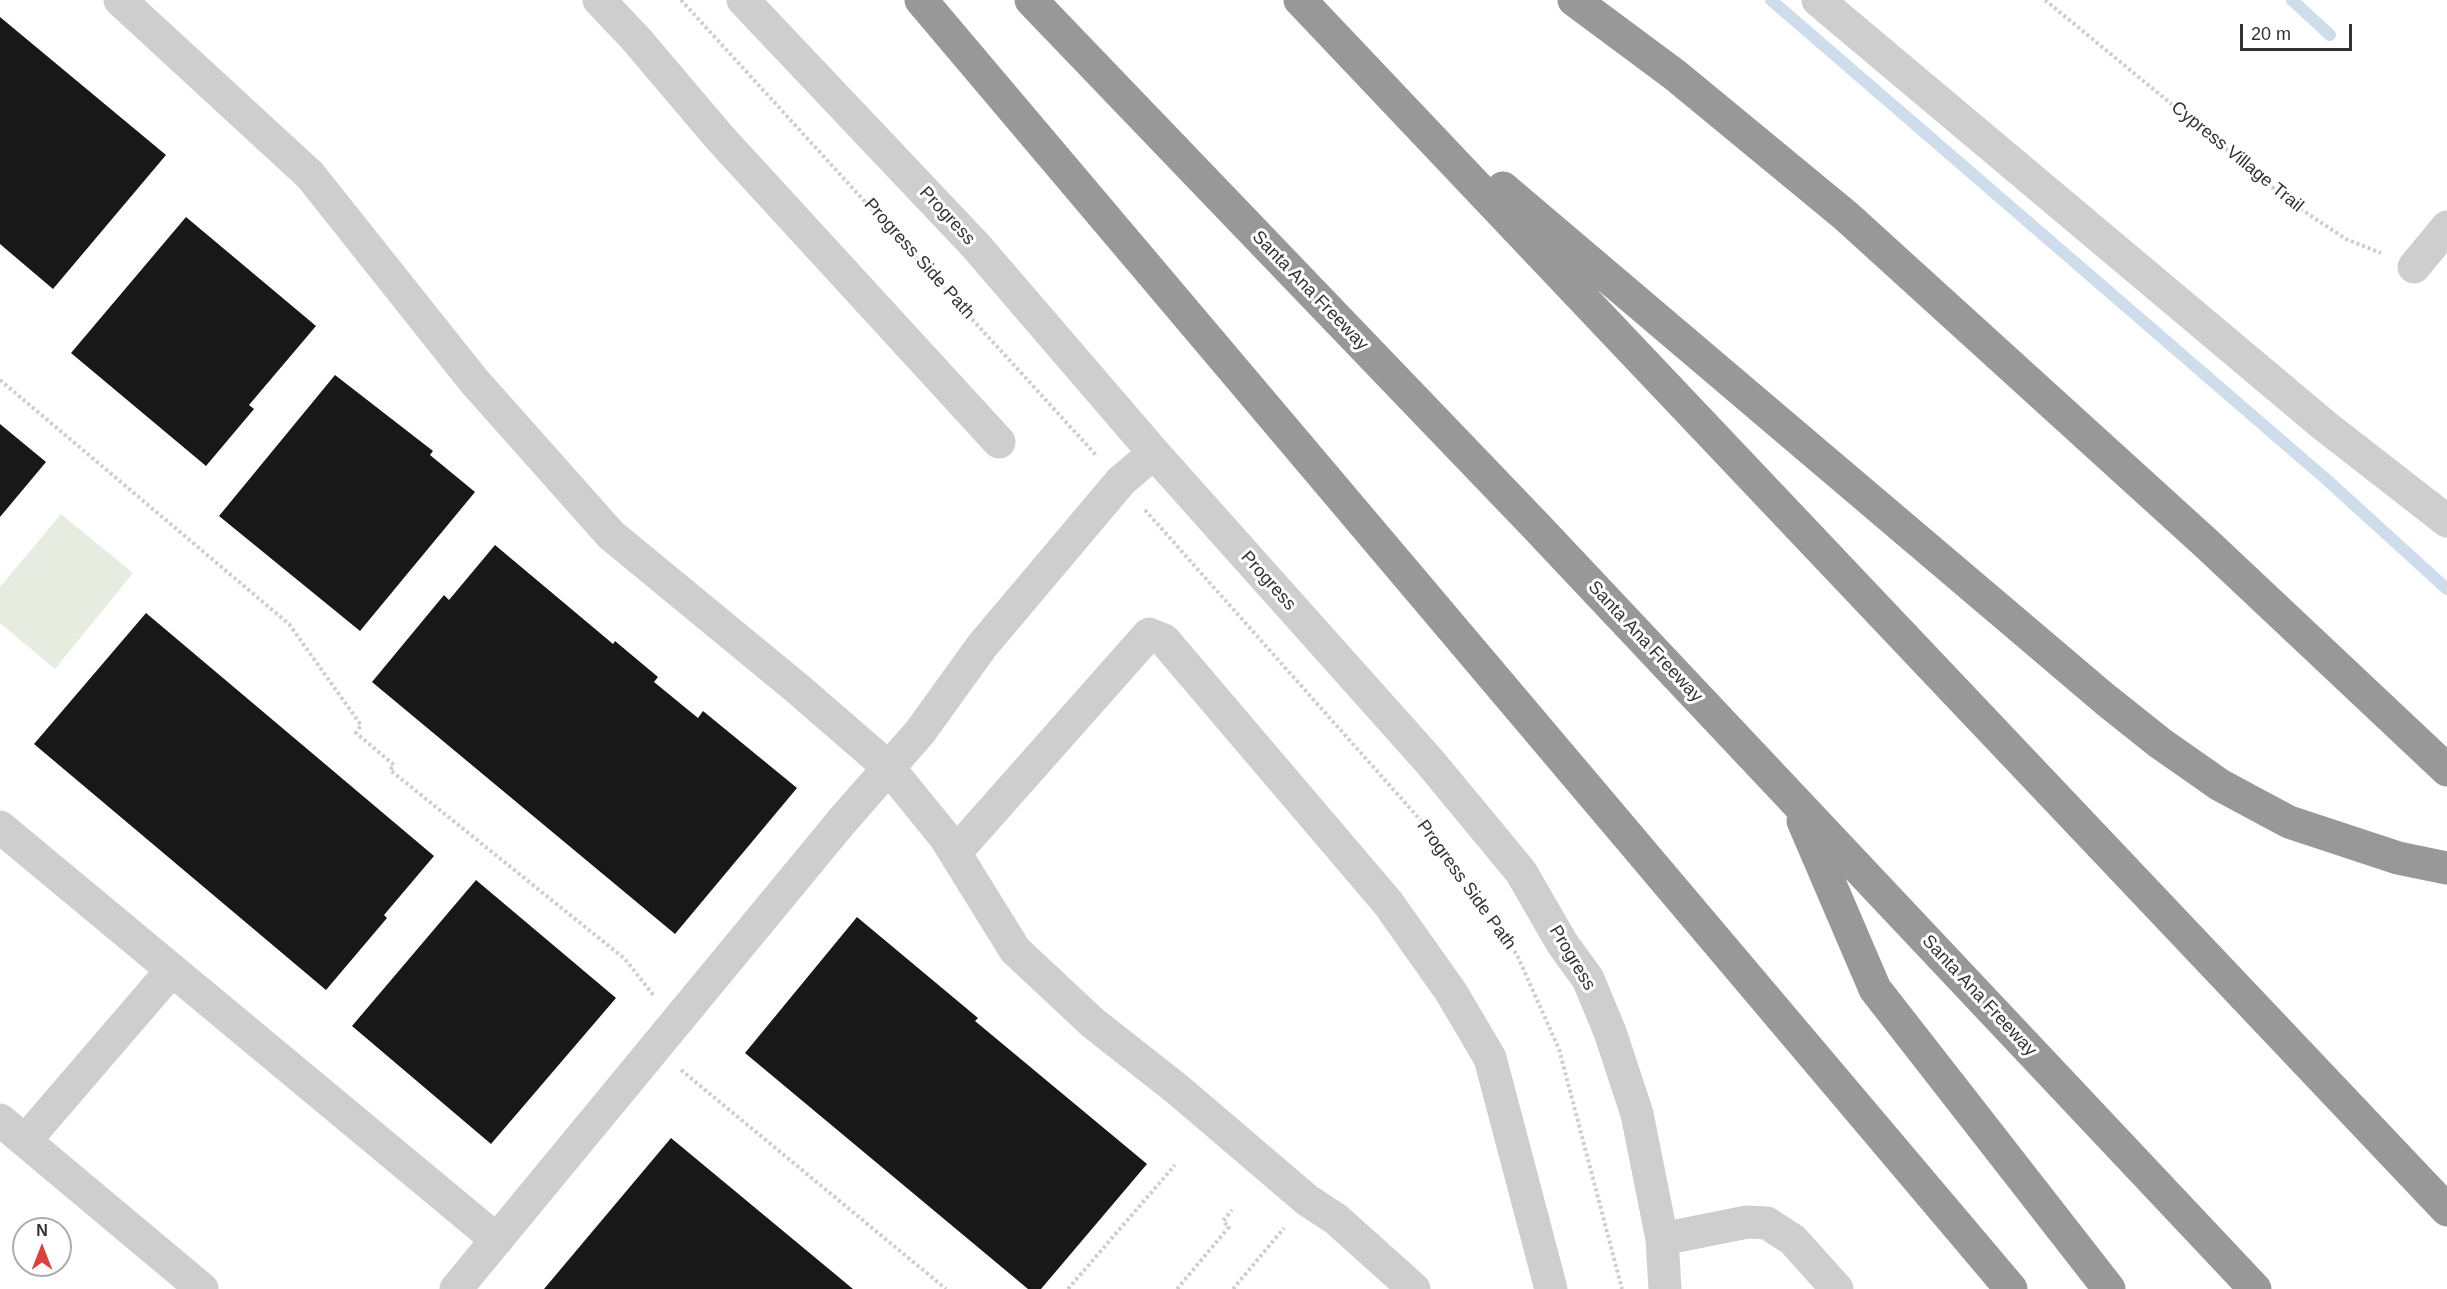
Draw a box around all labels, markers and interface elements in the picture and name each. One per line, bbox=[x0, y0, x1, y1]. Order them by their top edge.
scale bar bbox=[2243, 12, 2356, 50]
text: 20 m bbox=[2251, 24, 2291, 44]
street label: Cypress Village Trail bbox=[2166, 97, 2308, 217]
street label: Progress bbox=[915, 182, 979, 250]
street label: Progress Side Path bbox=[859, 194, 979, 324]
street label: Santa Ana Freeway bbox=[1247, 227, 1373, 355]
street label: Progress bbox=[1236, 547, 1300, 615]
street label: Santa Ana Freeway bbox=[1583, 577, 1707, 707]
street label: Progress Side Path bbox=[1412, 816, 1520, 954]
street label: Progress bbox=[1544, 922, 1600, 994]
street label: Santa Ana Freeway bbox=[1917, 931, 2041, 1061]
north arrow bbox=[12, 1217, 72, 1277]
text: N bbox=[36, 1222, 48, 1239]

